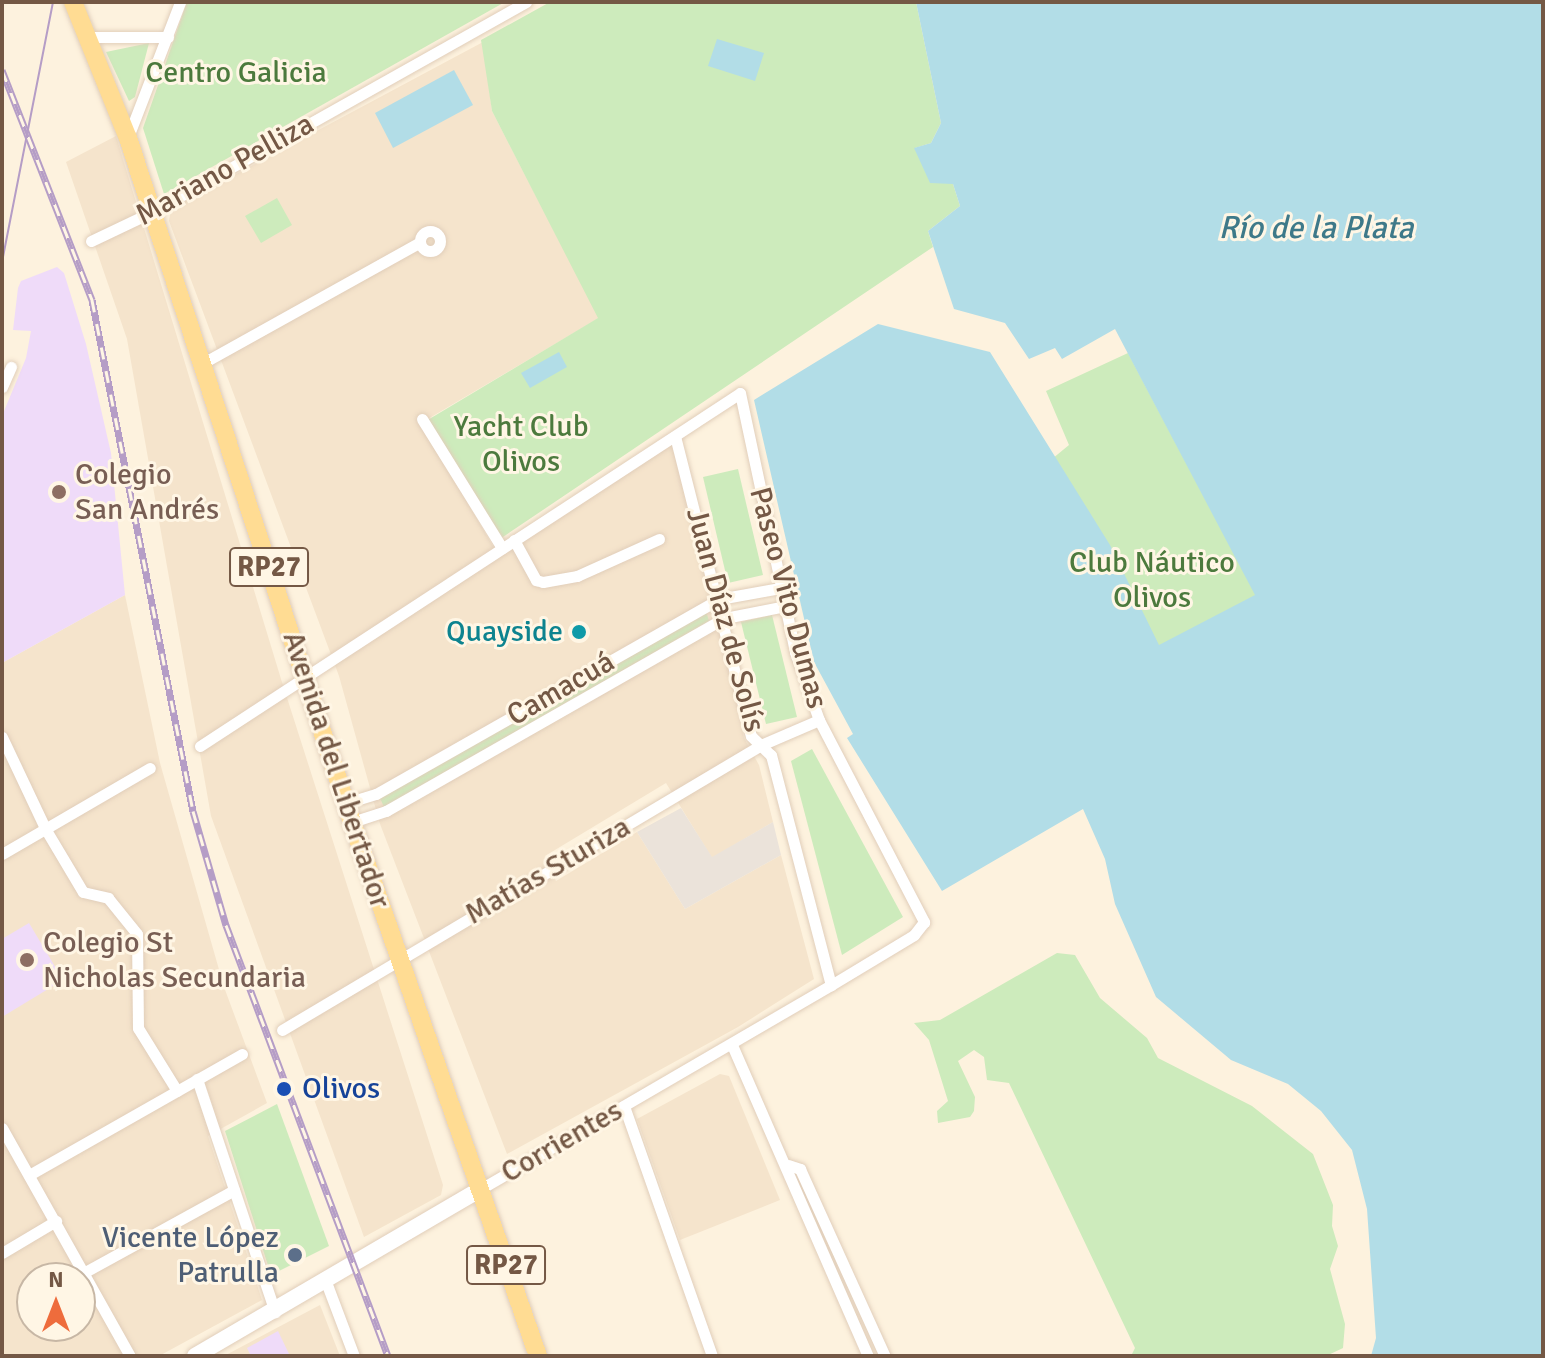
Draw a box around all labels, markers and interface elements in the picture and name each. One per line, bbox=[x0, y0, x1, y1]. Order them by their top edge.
park label: Centro Galicia bbox=[145, 55, 327, 91]
street label: Mariano Pelliza bbox=[130, 106, 320, 234]
water label: Río de la Plata bbox=[1218, 209, 1414, 247]
park label: Yacht Club Olivos bbox=[453, 409, 589, 480]
place label: Colegio San Andrés bbox=[75, 457, 219, 528]
marker: Colegio San Andrés bbox=[50, 483, 68, 501]
street label: Paseo Vito Dumas bbox=[741, 483, 835, 713]
street label: Juan Díaz de Solís bbox=[678, 504, 772, 736]
road number: RP27 bbox=[229, 543, 309, 591]
park label: Club Náutico Olivos bbox=[1069, 545, 1235, 616]
place label: Quayside bbox=[446, 614, 563, 650]
marker: Quayside bbox=[570, 623, 588, 641]
street label: Avenida del Libertador bbox=[274, 627, 398, 913]
street label: Camacuá bbox=[501, 644, 621, 734]
street label: Matías Sturiza bbox=[459, 809, 637, 933]
place label: Colegio St Nicholas Secundaria bbox=[43, 925, 306, 996]
marker: Colegio St Nicholas Secundaria bbox=[18, 951, 36, 969]
place label: Olivos bbox=[302, 1071, 380, 1107]
marker: Olivos bbox=[273, 1078, 295, 1100]
street label: Corrientes bbox=[495, 1093, 629, 1191]
place label: Vicente López Patrulla bbox=[102, 1220, 279, 1290]
road number: RP27 bbox=[466, 1241, 546, 1289]
marker: Vicente López Patrulla bbox=[286, 1246, 304, 1264]
north arrow bbox=[16, 1262, 96, 1342]
text: N bbox=[48, 1266, 64, 1293]

